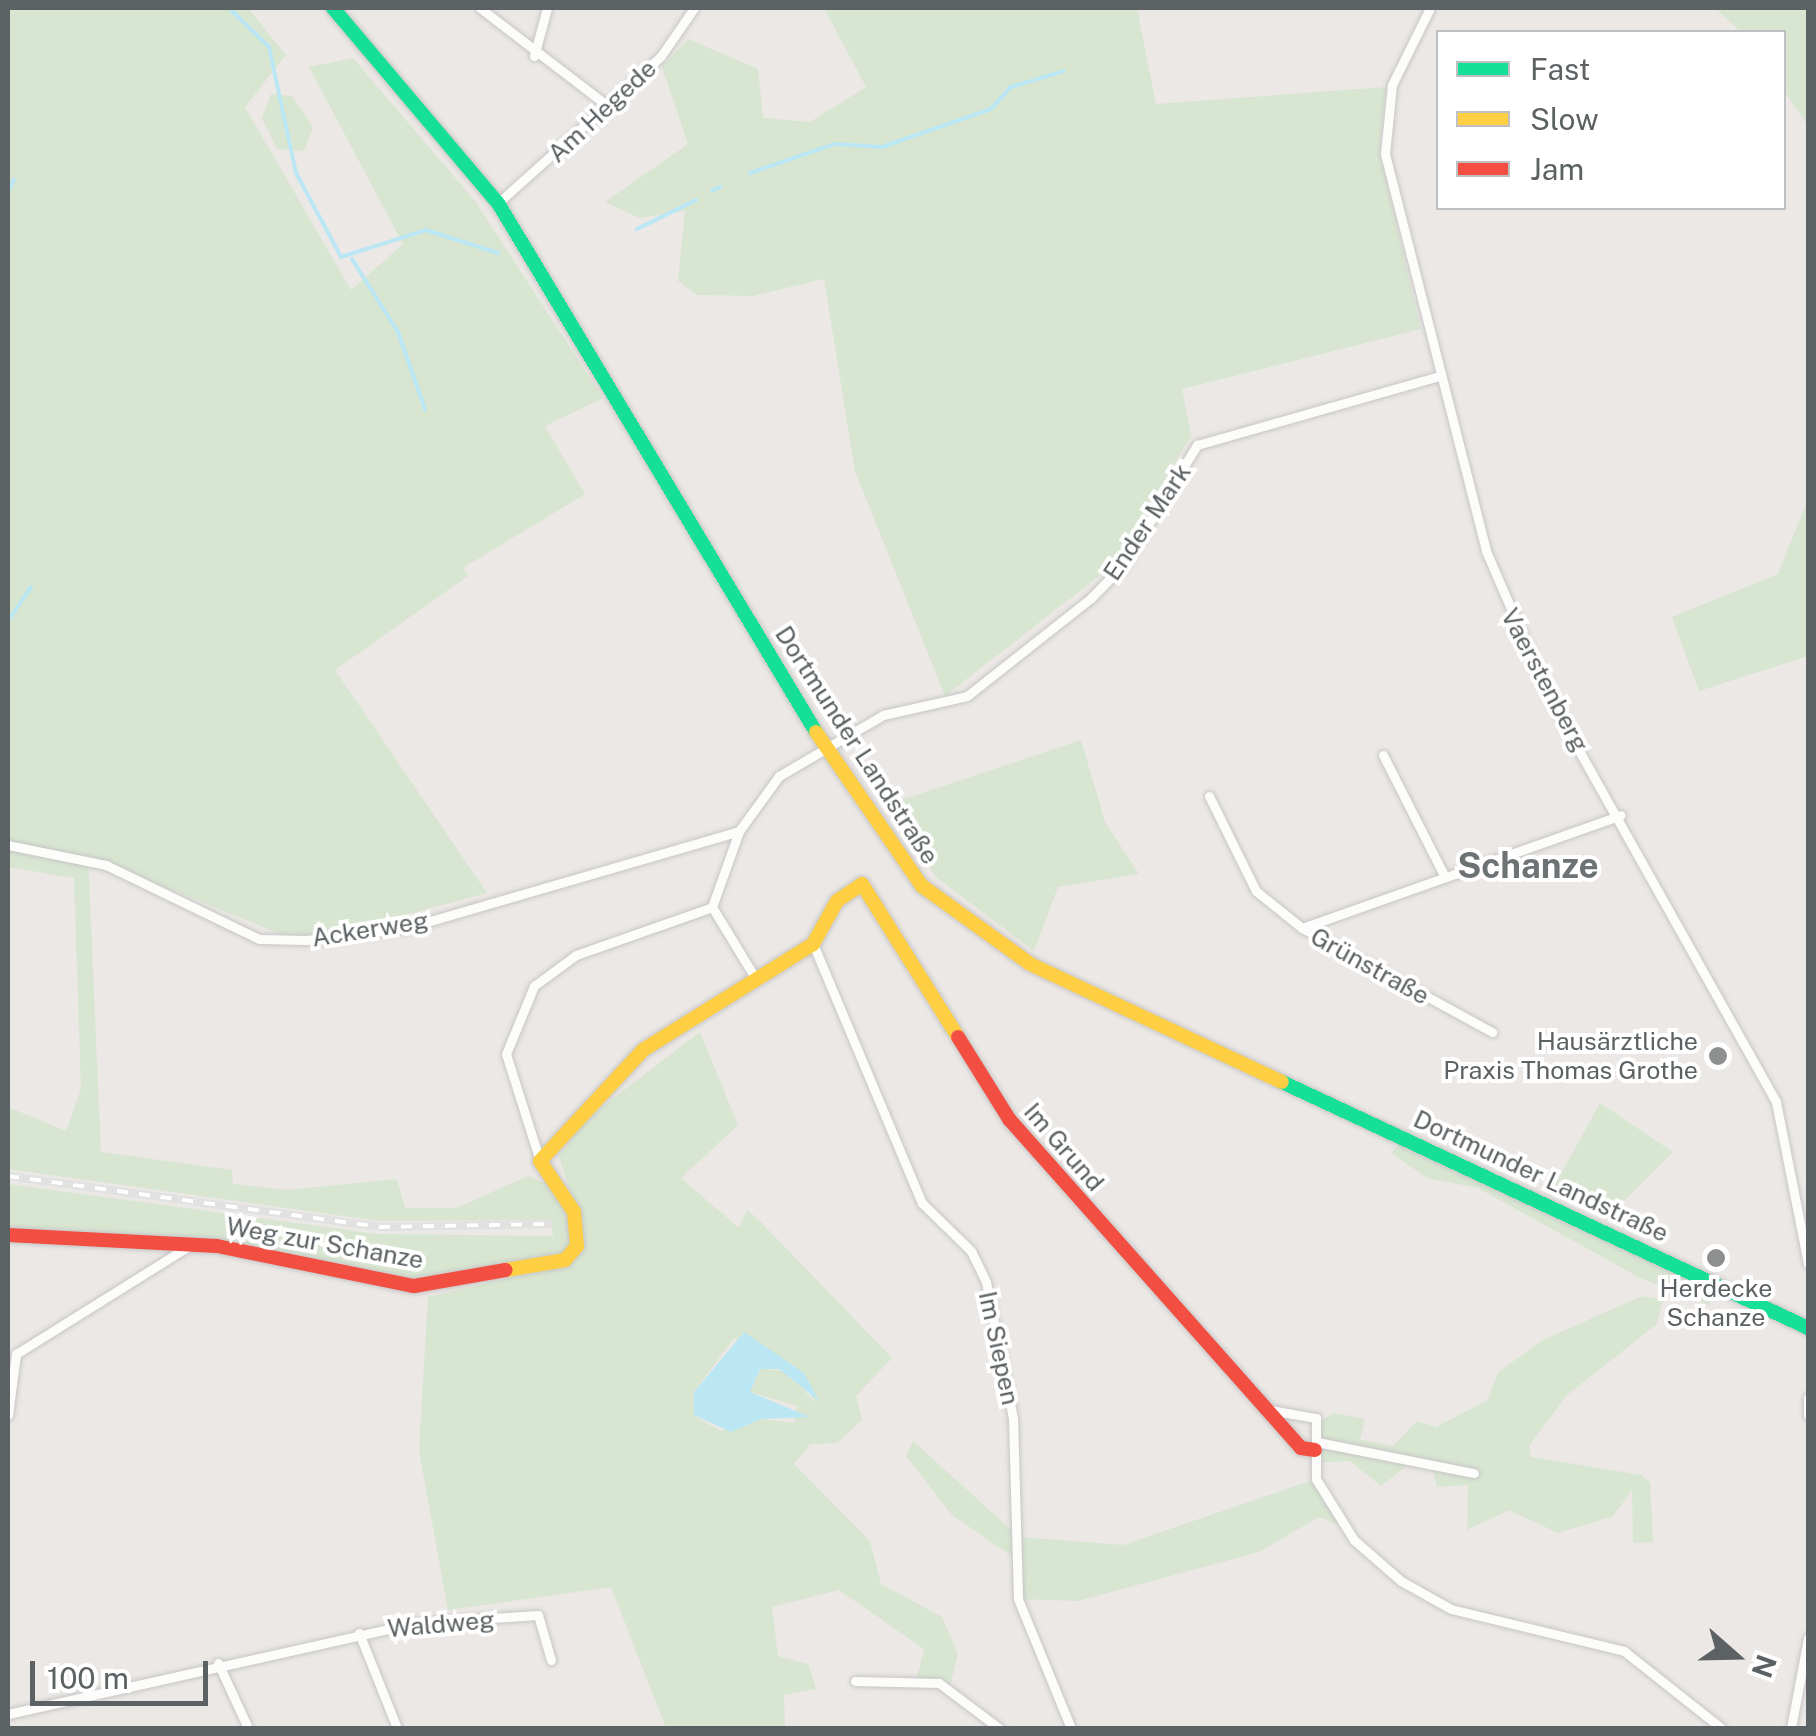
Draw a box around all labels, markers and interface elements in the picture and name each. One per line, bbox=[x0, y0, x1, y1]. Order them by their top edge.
legend bbox=[1436, 30, 1786, 210]
text: Fast bbox=[1530, 51, 1590, 87]
street label: Am Hegede bbox=[542, 53, 662, 169]
text: Slow bbox=[1530, 101, 1599, 137]
text: Jam bbox=[1530, 151, 1584, 187]
street label: Ender Mark bbox=[1097, 458, 1197, 586]
street label: Vaerstenberg bbox=[1495, 603, 1595, 757]
street label: Dortmunder Landstraße bbox=[769, 620, 945, 870]
district label: Schanze bbox=[1457, 845, 1599, 887]
street label: Ackerweg bbox=[310, 905, 430, 953]
street label: Grünstraße bbox=[1305, 921, 1435, 1011]
place label: Hausärztliche Praxis Thomas Grothe bbox=[1443, 1027, 1698, 1086]
marker: Hausärztliche Praxis Thomas Grothe bbox=[1707, 1045, 1729, 1067]
street label: Im Grund bbox=[1018, 1097, 1110, 1197]
street label: Dortmunder Landstraße bbox=[1409, 1104, 1673, 1248]
street label: Weg zur Schanze bbox=[224, 1211, 426, 1275]
marker: Herdecke Schanze bbox=[1705, 1247, 1727, 1269]
place label: Herdecke Schanze bbox=[1660, 1274, 1772, 1333]
street label: Im Siepen bbox=[972, 1288, 1026, 1408]
street label: Waldweg bbox=[386, 1604, 496, 1644]
north arrow bbox=[1686, 1606, 1786, 1706]
scale bar bbox=[35, 1641, 212, 1703]
text: N bbox=[1745, 1650, 1784, 1682]
text: 100 m bbox=[47, 1660, 129, 1696]

